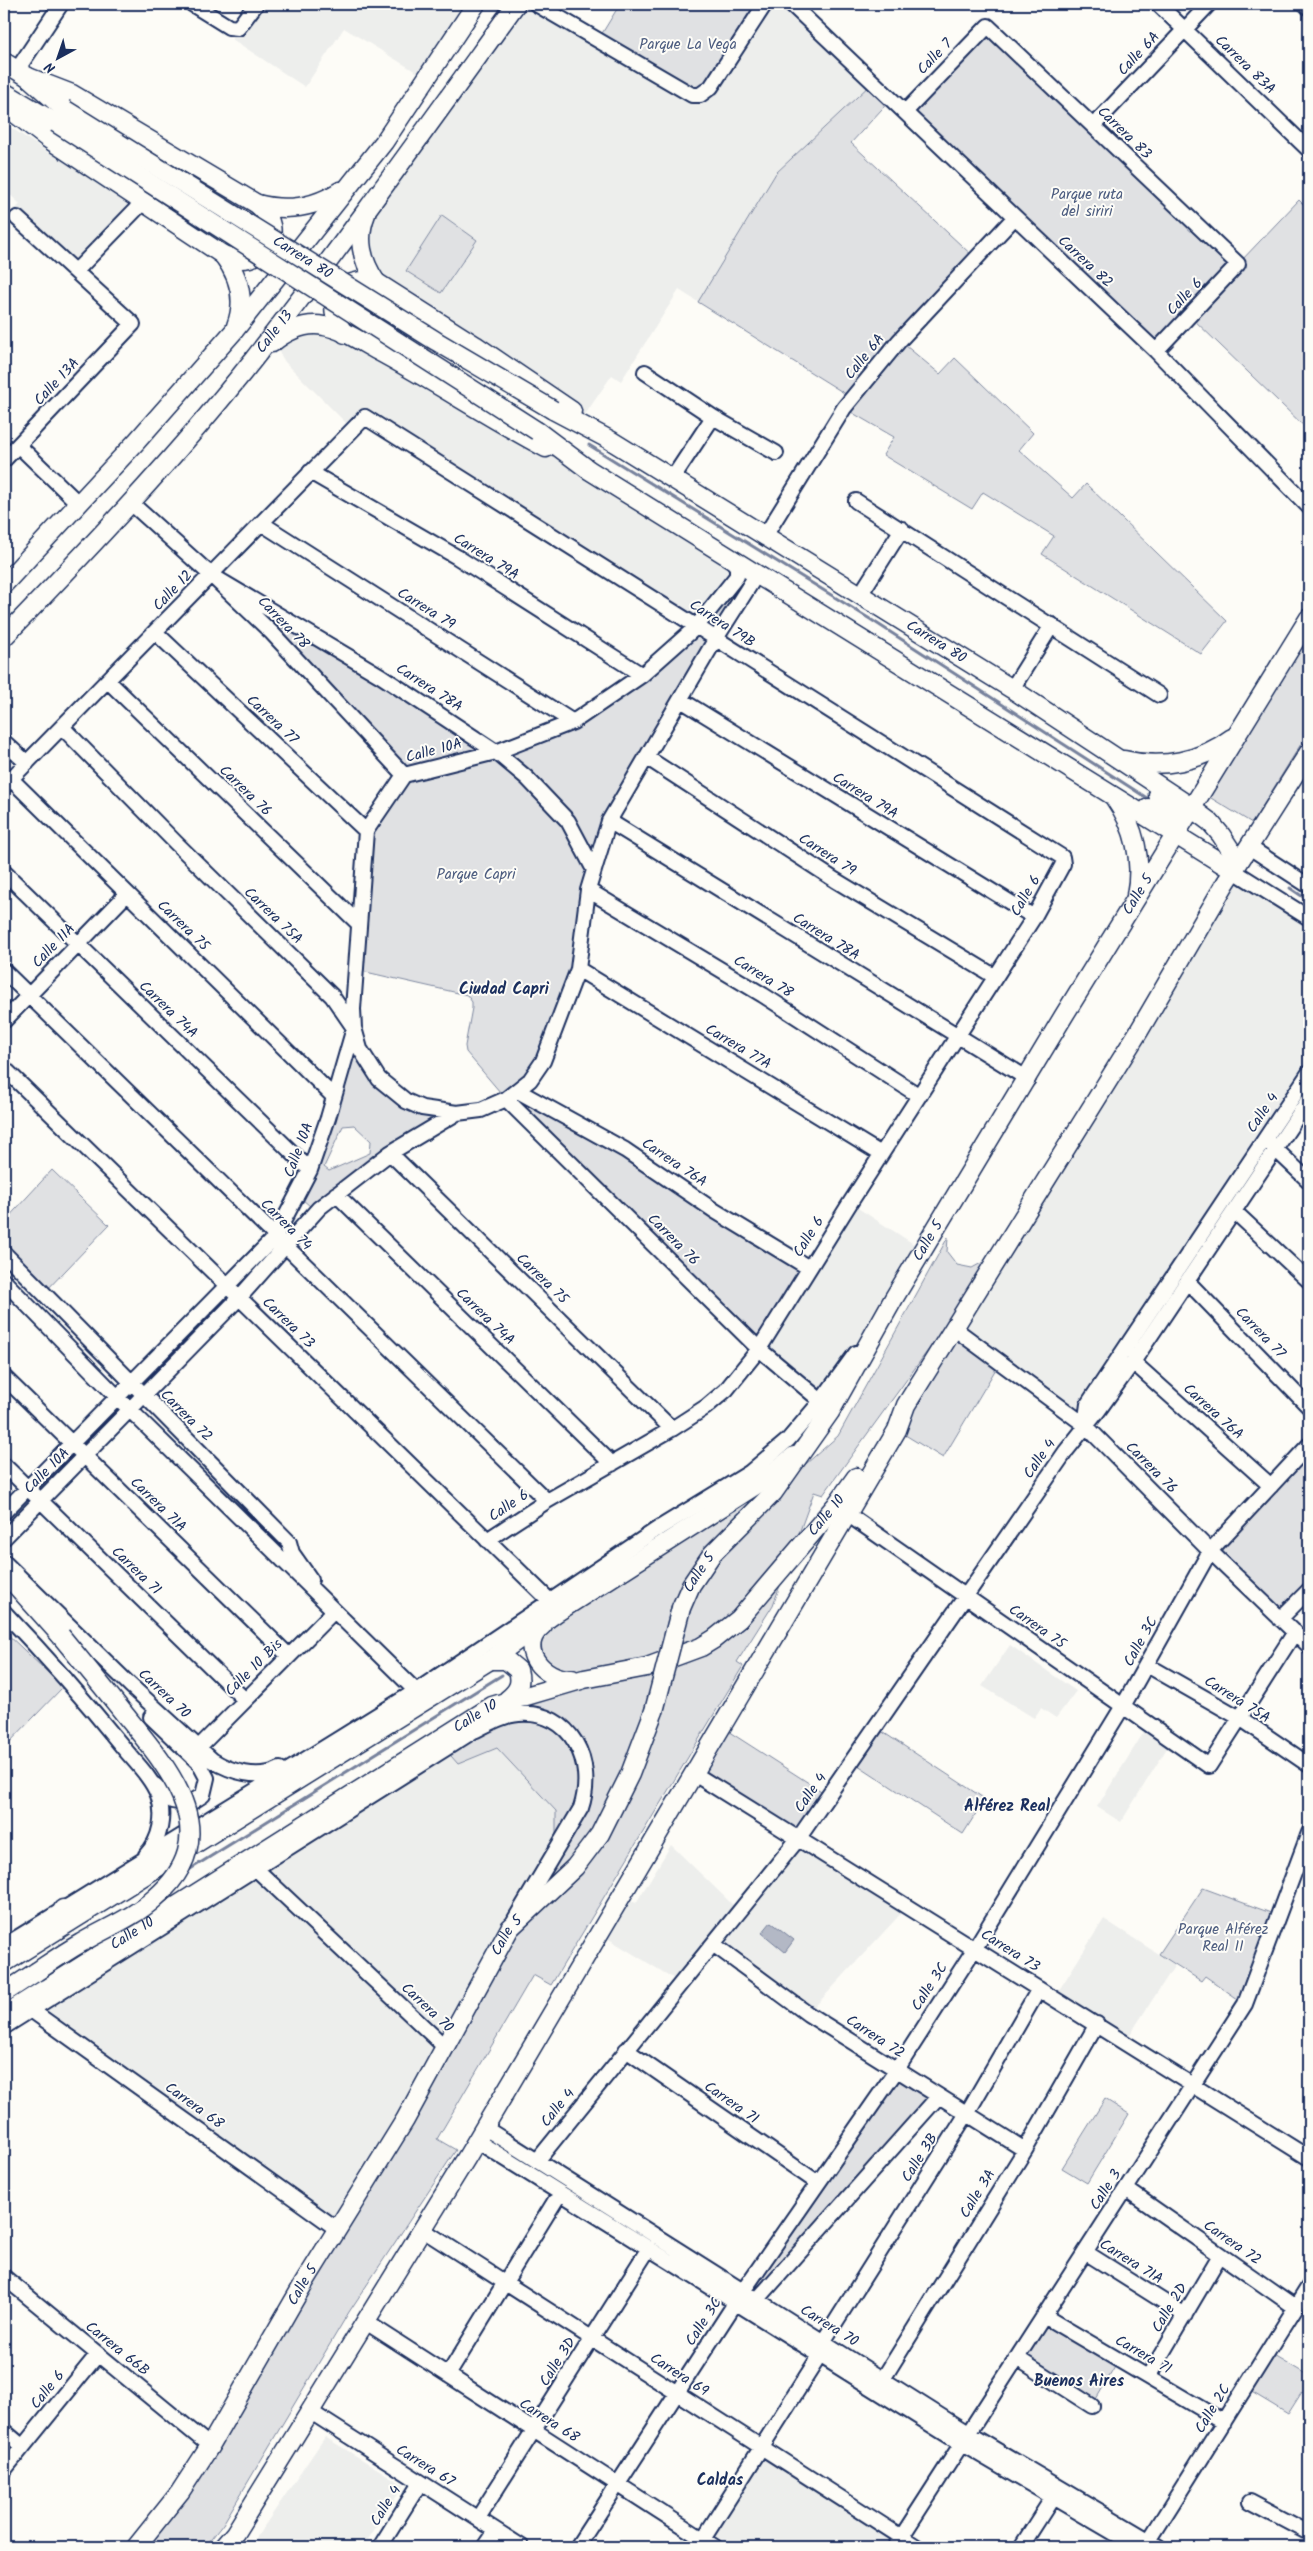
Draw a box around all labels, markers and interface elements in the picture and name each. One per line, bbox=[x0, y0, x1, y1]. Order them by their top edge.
street label: Calle 6A bbox=[1112, 26, 1166, 82]
street label: Carrera 83A bbox=[1209, 29, 1281, 101]
north arrow bbox=[32, 32, 82, 82]
street label: Calle 7 bbox=[911, 32, 959, 81]
park label: Parque La Vega bbox=[639, 33, 737, 57]
text: N bbox=[40, 56, 61, 78]
street label: Carrera 83 bbox=[1091, 101, 1157, 166]
park label: Parque ruta del siriri bbox=[1051, 183, 1123, 224]
street label: Carrera 80 bbox=[268, 230, 338, 286]
street label: Carrera 82 bbox=[1052, 230, 1118, 294]
street label: Calle 6 bbox=[1161, 273, 1209, 321]
street label: Calle 13 bbox=[250, 305, 300, 359]
street label: Calle 6A bbox=[839, 329, 891, 385]
street label: Calle 13A bbox=[28, 352, 86, 412]
street label: Carrera 79A bbox=[448, 527, 524, 587]
street label: Calle 12 bbox=[147, 565, 199, 617]
street label: Carrera 79 bbox=[392, 582, 460, 637]
street label: Carrera 78 bbox=[251, 591, 315, 656]
street label: Carrera 79B bbox=[684, 594, 760, 654]
street label: Carrera 80 bbox=[901, 614, 971, 670]
street label: Carrera 78A bbox=[391, 657, 467, 719]
street label: Carrera 77 bbox=[240, 689, 305, 752]
street label: Calle 10A bbox=[403, 732, 465, 770]
street label: Carrera 76 bbox=[213, 759, 277, 823]
street label: Carrera 79A bbox=[827, 766, 903, 826]
street label: Carrera 79 bbox=[793, 827, 861, 883]
park label: Parque Capri bbox=[437, 863, 517, 887]
street label: Calle 5 bbox=[1116, 869, 1161, 920]
street label: Calle 6 bbox=[1004, 871, 1048, 921]
street label: Carrera 75A bbox=[238, 881, 308, 951]
street label: Carrera 75 bbox=[151, 895, 216, 958]
street label: Carrera 78A bbox=[788, 907, 864, 967]
street label: Calle 11A bbox=[26, 918, 82, 974]
street label: Carrera 78 bbox=[728, 949, 798, 1005]
street label: Carrera 74A bbox=[133, 975, 203, 1045]
district label: Ciudad Capri bbox=[459, 977, 550, 1002]
street label: Carrera 77A bbox=[700, 1018, 776, 1076]
street label: Calle 4 bbox=[1241, 1088, 1285, 1138]
street label: Calle 10A bbox=[277, 1119, 321, 1181]
street label: Carrera 76A bbox=[636, 1132, 712, 1194]
street label: Carrera 74 bbox=[254, 1193, 318, 1257]
street label: Carrera 76 bbox=[641, 1208, 705, 1272]
street label: Calle 6 bbox=[787, 1212, 831, 1262]
street label: Calle 5 bbox=[907, 1215, 950, 1266]
street label: Carrera 75 bbox=[510, 1248, 575, 1311]
street label: Carrera 74A bbox=[450, 1282, 520, 1352]
street label: Carrera 73 bbox=[256, 1291, 320, 1355]
street label: Carrera 77 bbox=[1229, 1301, 1292, 1365]
street label: Carrera 76A bbox=[1177, 1378, 1249, 1446]
street label: Carrera 72 bbox=[154, 1384, 218, 1448]
street label: Calle 4 bbox=[1017, 1434, 1063, 1484]
street label: Carrera 76 bbox=[1119, 1436, 1183, 1500]
street label: Calle 10A bbox=[18, 1442, 76, 1500]
street label: Carrera 71A bbox=[124, 1472, 192, 1538]
street label: Calle 6 bbox=[484, 1484, 534, 1528]
street label: Calle 10 bbox=[802, 1489, 852, 1542]
street label: Carrera 71 bbox=[105, 1541, 167, 1601]
street label: Calle 5 bbox=[677, 1547, 722, 1596]
street label: Carrera 75 bbox=[1003, 1598, 1072, 1656]
street label: Calle 3C bbox=[1117, 1613, 1165, 1671]
street label: Calle 10 Bis bbox=[219, 1633, 289, 1703]
street label: Carrera 70 bbox=[132, 1663, 196, 1725]
street label: Carrera 75A bbox=[1199, 1670, 1275, 1730]
street label: Calle 10 bbox=[449, 1693, 500, 1740]
street label: Calle 4 bbox=[788, 1768, 834, 1818]
district label: Alférez Real bbox=[964, 1794, 1051, 1819]
street label: Calle 5 bbox=[485, 1909, 529, 1960]
street label: Calle 10 bbox=[106, 1910, 160, 1957]
park label: Parque Alférez Real II bbox=[1178, 1918, 1269, 1959]
street label: Carrera 73 bbox=[976, 1923, 1045, 1979]
street label: Calle 3C bbox=[905, 1958, 955, 2016]
street label: Carrera 70 bbox=[395, 1977, 459, 2039]
street label: Carrera 72 bbox=[841, 2009, 909, 2065]
street label: Carrera 71 bbox=[699, 2075, 764, 2131]
street label: Carrera 68 bbox=[159, 2076, 229, 2136]
street label: Calle 4 bbox=[535, 2083, 581, 2133]
street label: Calle 3B bbox=[895, 2129, 945, 2187]
street label: Calle 3 bbox=[1084, 2164, 1128, 2215]
street label: Calle 3A bbox=[954, 2165, 1002, 2223]
street label: Carrera 72 bbox=[1198, 2214, 1266, 2272]
street label: Carrera 71A bbox=[1094, 2233, 1168, 2291]
street label: Calle 5 bbox=[281, 2259, 325, 2310]
street label: Calle 2D bbox=[1146, 2278, 1194, 2338]
street label: Calle 3C bbox=[679, 2293, 729, 2351]
street label: Carrera 70 bbox=[795, 2299, 863, 2354]
street label: Carrera 66B bbox=[80, 2315, 154, 2383]
street label: Carrera 71 bbox=[1110, 2329, 1176, 2381]
street label: Calle 3D bbox=[533, 2332, 583, 2391]
street label: Carrera 69 bbox=[645, 2347, 714, 2404]
street label: Calle 6 bbox=[25, 2365, 71, 2415]
district label: Buenos Aires bbox=[1034, 2369, 1125, 2394]
street label: Calle 2C bbox=[1189, 2380, 1237, 2438]
street label: Carrera 68 bbox=[514, 2392, 585, 2450]
street label: Carrera 67 bbox=[391, 2438, 460, 2494]
district label: Caldas bbox=[697, 2468, 744, 2493]
street label: Calle 4 bbox=[364, 2481, 408, 2531]

